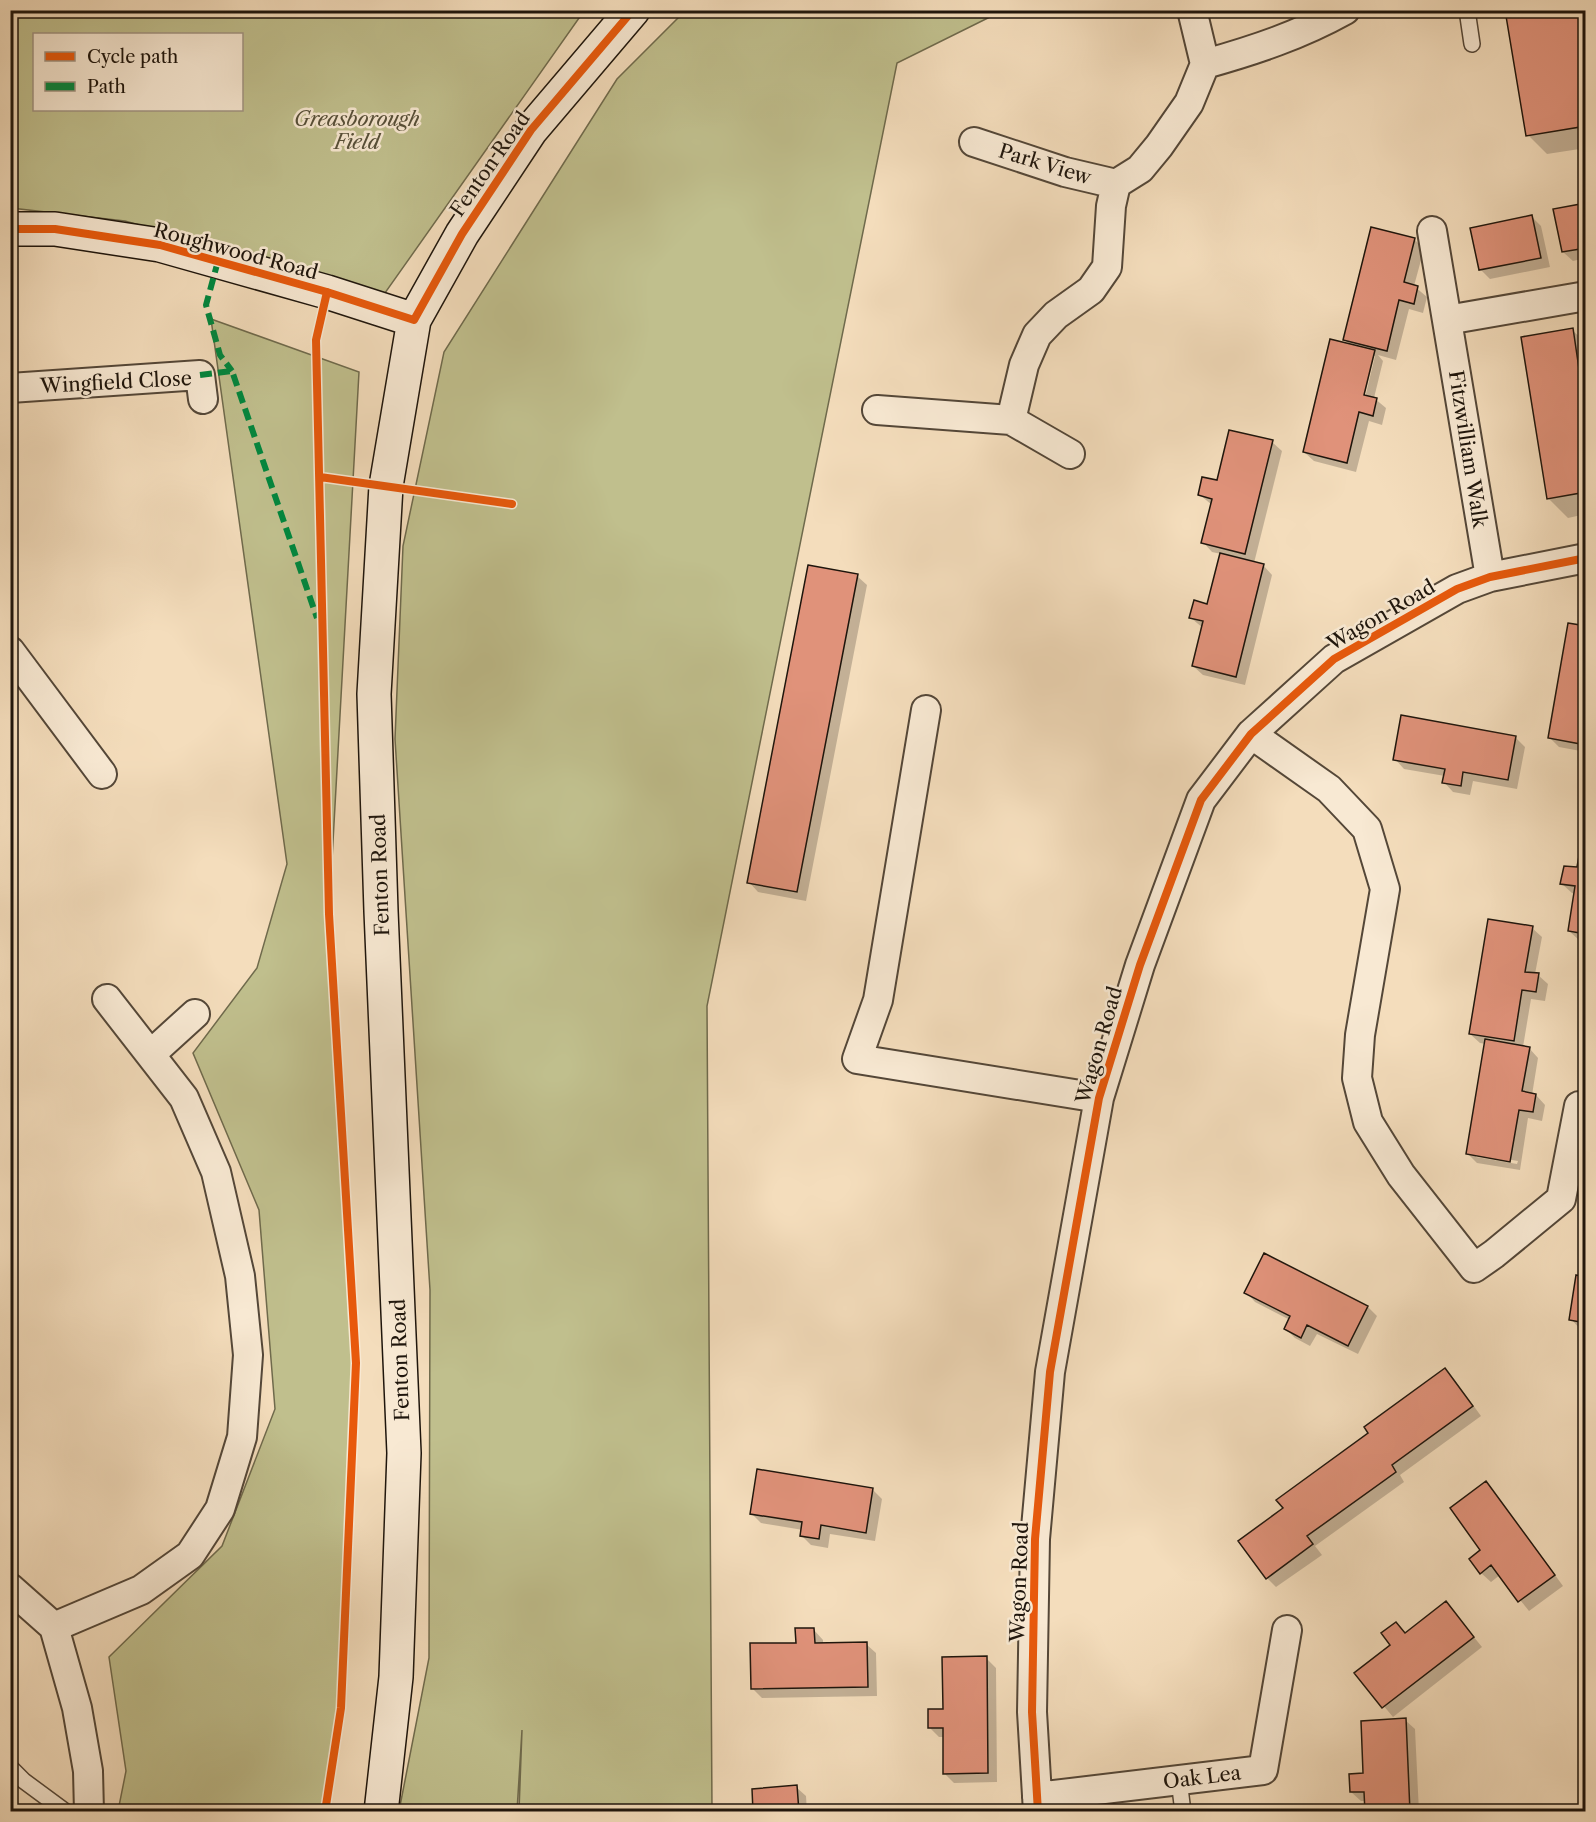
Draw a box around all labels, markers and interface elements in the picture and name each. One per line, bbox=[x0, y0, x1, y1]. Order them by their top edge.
legend bbox=[33, 33, 243, 111]
text: Cycle path bbox=[87, 46, 178, 68]
text: Path bbox=[87, 76, 126, 98]
park label: Greasborough Field bbox=[294, 107, 420, 154]
street label: Fenton Road bbox=[445, 107, 535, 221]
street label: Park View bbox=[996, 139, 1095, 190]
street label: Roughwood Road bbox=[151, 218, 321, 284]
street label: Wingfield Close bbox=[39, 366, 192, 398]
street label: Fitzwilliam Walk bbox=[1444, 369, 1493, 531]
street label: Wagon Road bbox=[1322, 574, 1439, 656]
street label: Fenton Road bbox=[366, 813, 394, 937]
street label: Wagon Road bbox=[1071, 984, 1127, 1107]
street label: Fenton Road bbox=[386, 1298, 414, 1422]
street label: Wagon Road bbox=[1005, 1521, 1033, 1644]
street label: Oak Lea bbox=[1162, 1760, 1243, 1794]

